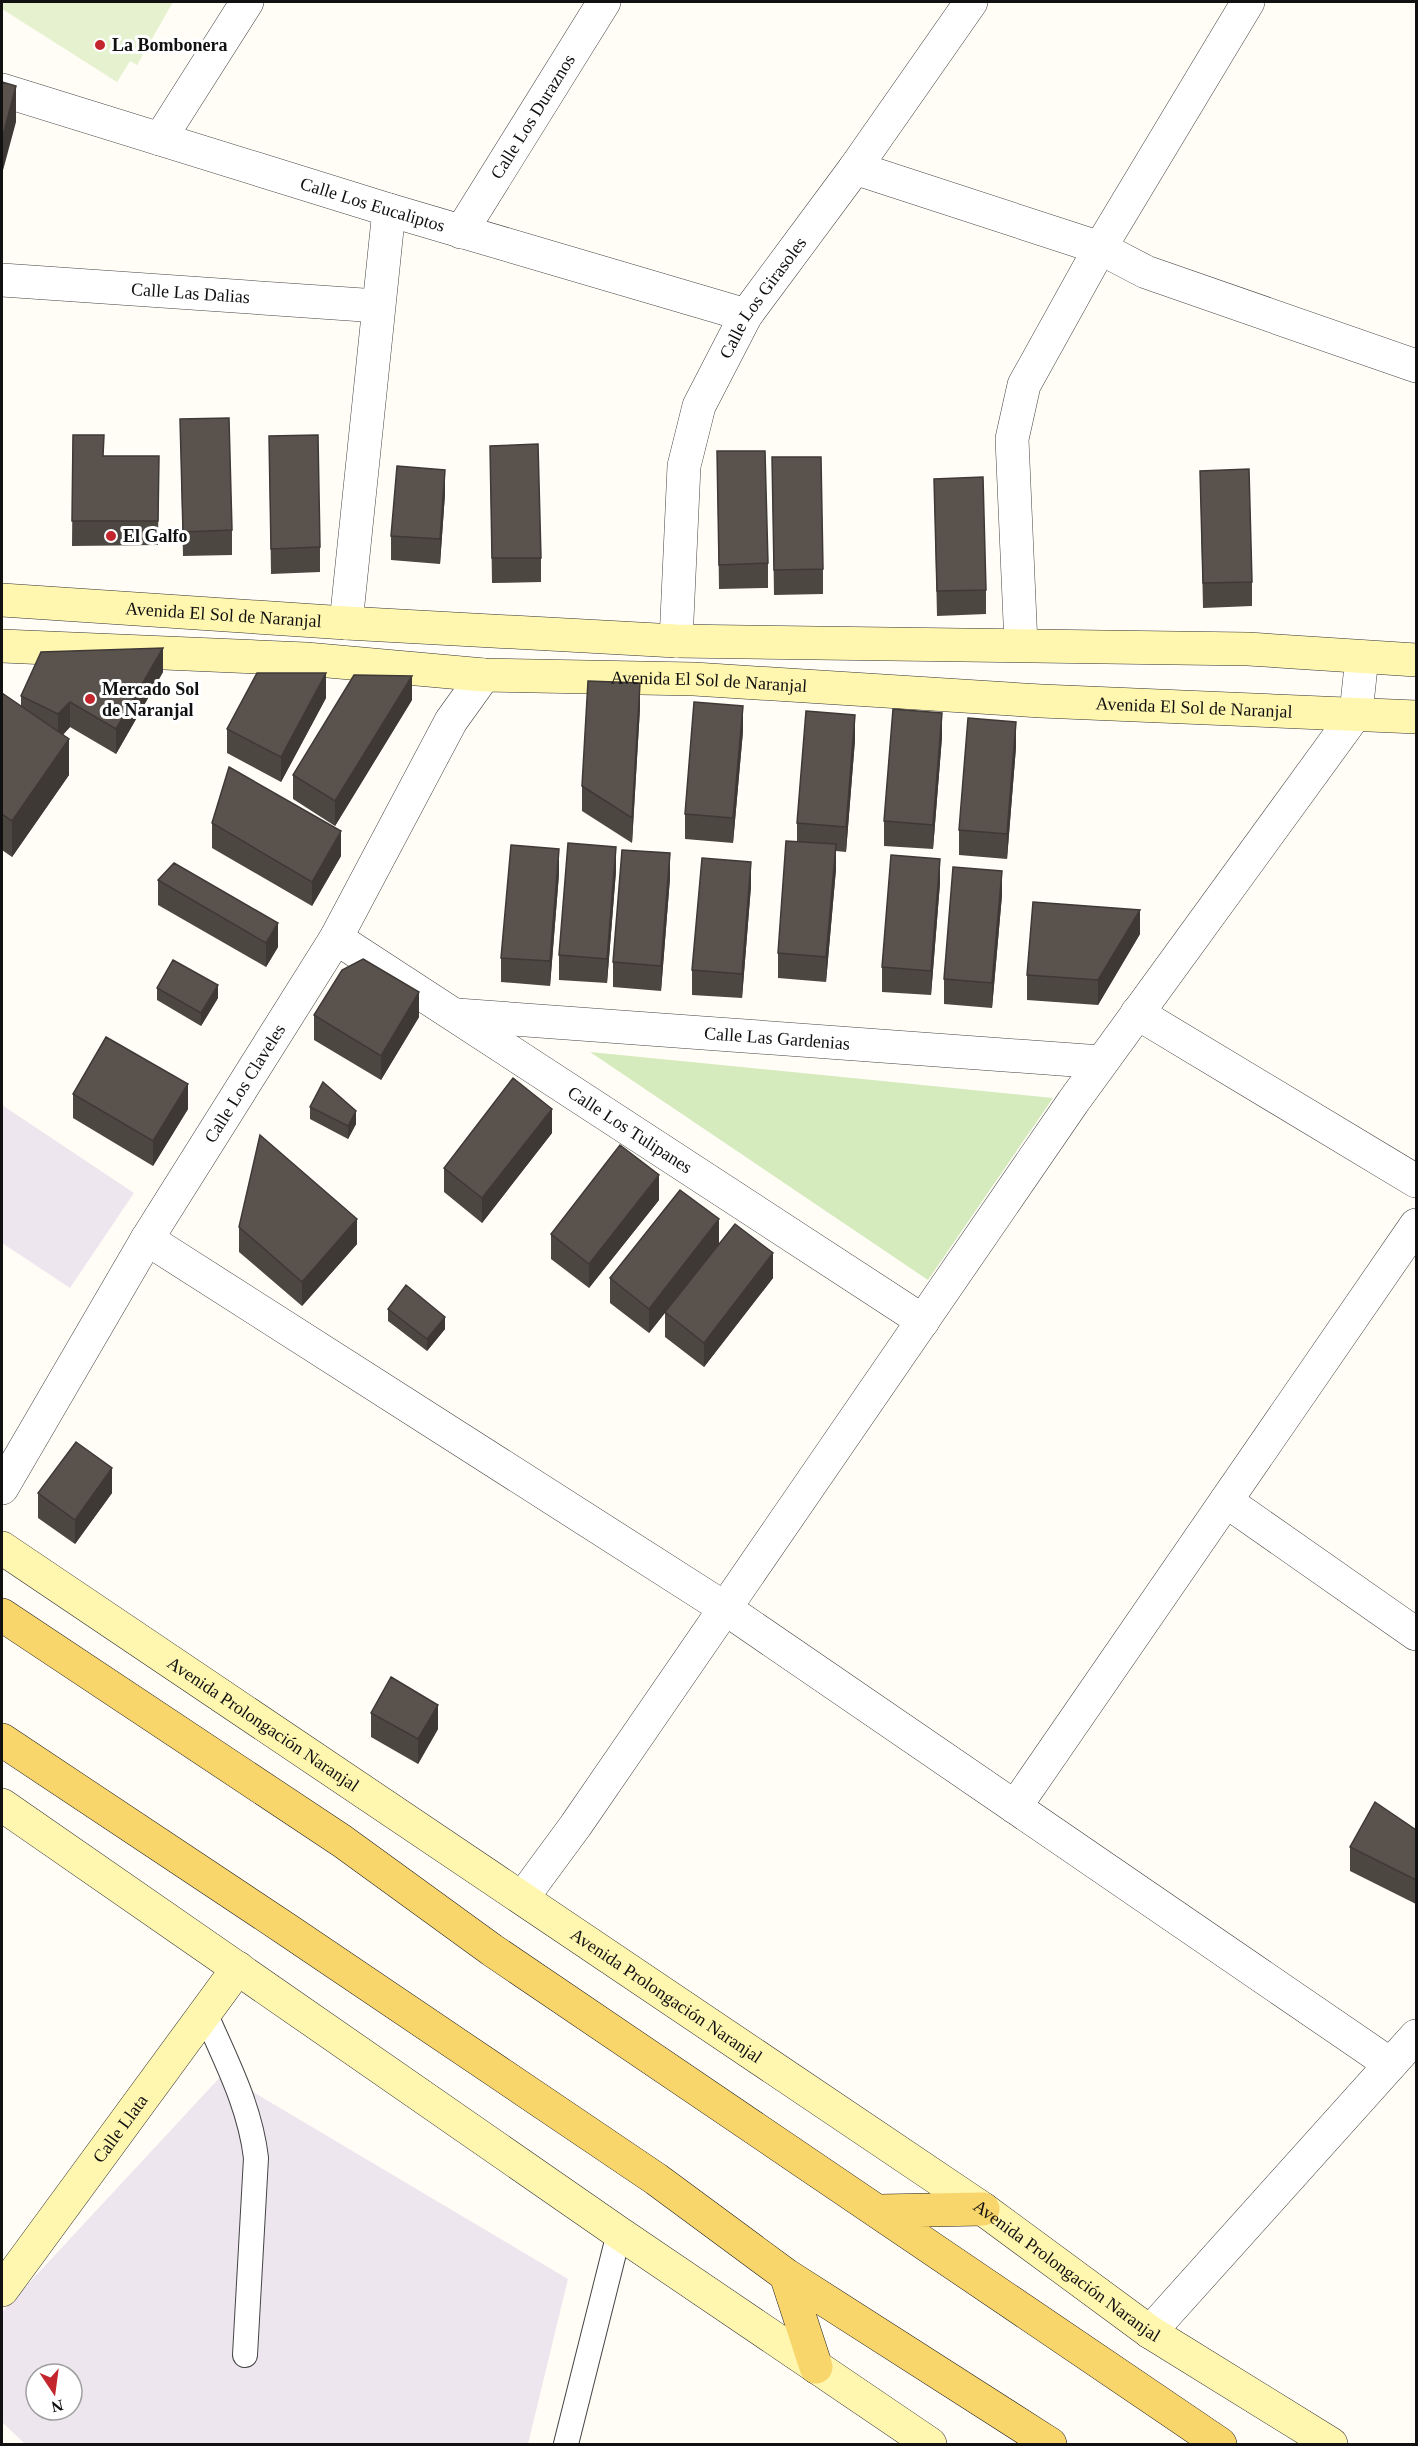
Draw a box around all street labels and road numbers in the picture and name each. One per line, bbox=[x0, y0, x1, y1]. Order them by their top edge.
street label: Calle Los Duraznos bbox=[487, 50, 579, 183]
street label: Calle Los Eucaliptos bbox=[298, 173, 447, 236]
street label: Calle Los Girasoles bbox=[715, 233, 810, 362]
street label: Calle Las Dalias bbox=[130, 279, 251, 307]
street label: Avenida El Sol de Naranjal bbox=[125, 598, 322, 631]
street label: Avenida El Sol de Naranjal bbox=[610, 667, 808, 696]
street label: Avenida El Sol de Naranjal bbox=[1095, 693, 1293, 722]
street label: Calle Los Claveles bbox=[200, 1020, 289, 1146]
street label: Calle Las Gardenias bbox=[704, 1023, 851, 1054]
street label: Calle Los Tulipanes bbox=[564, 1082, 696, 1178]
street label: Avenida Prolongación Naranjal bbox=[164, 1652, 363, 1796]
street label: Avenida Prolongación Naranjal bbox=[567, 1924, 766, 2067]
street label: Calle Llata bbox=[89, 2091, 152, 2167]
street label: Avenida Prolongación Naranjal bbox=[970, 2196, 1164, 2346]

